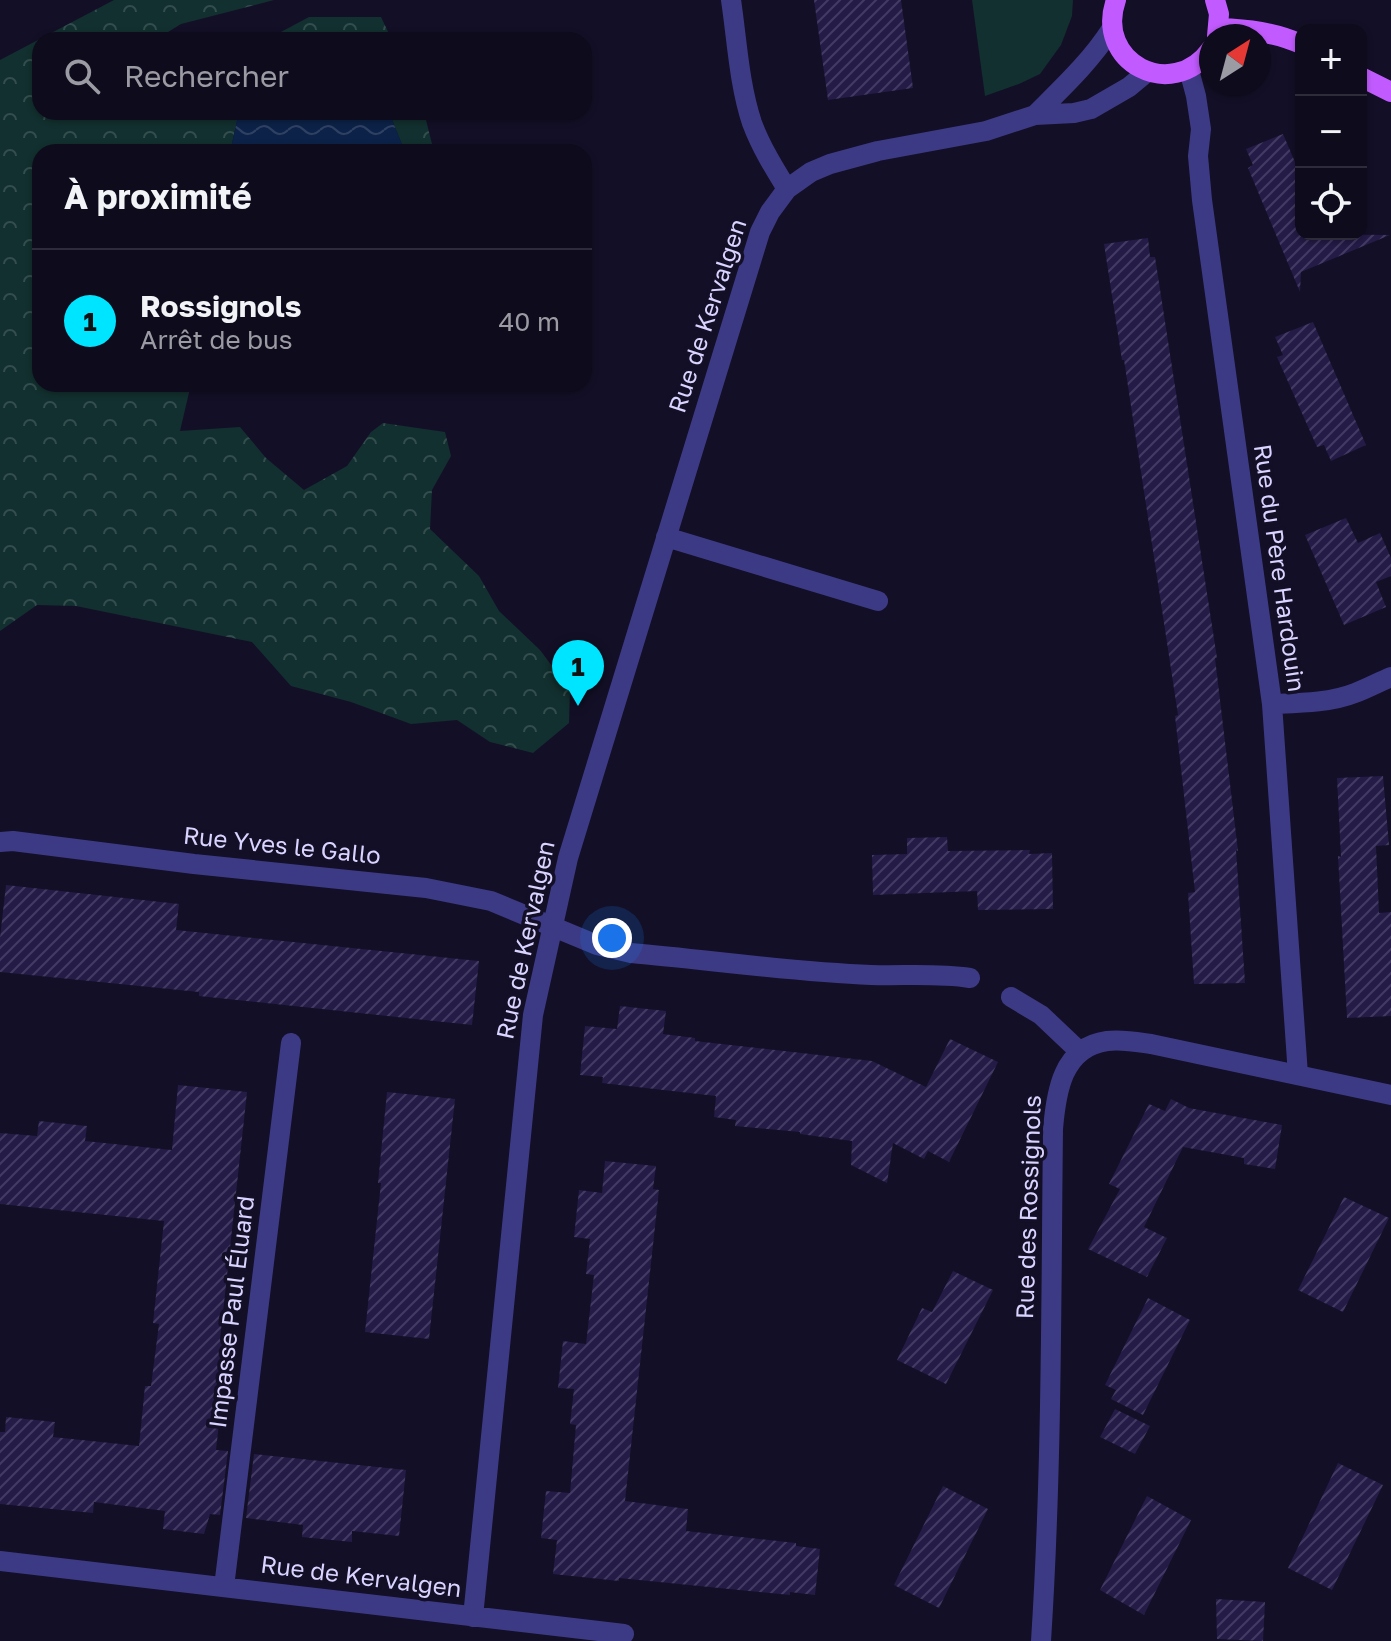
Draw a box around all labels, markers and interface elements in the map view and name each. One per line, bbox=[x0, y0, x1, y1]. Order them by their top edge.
north arrow bbox=[1199, 24, 1271, 96]
map controls bbox=[1295, 24, 1367, 240]
button: + bbox=[1295, 24, 1367, 96]
search box bbox=[32, 32, 592, 120]
icon: search bbox=[60, 54, 104, 98]
text: Rechercher bbox=[124, 58, 289, 94]
button: − bbox=[1295, 96, 1367, 168]
button: locate bbox=[1295, 168, 1367, 240]
text: À proximité bbox=[64, 176, 252, 216]
street label: Rue de Kervalgen bbox=[662, 215, 752, 416]
text: Rossignols bbox=[140, 288, 302, 324]
text: 1 bbox=[83, 306, 97, 337]
text: 40 m bbox=[499, 306, 560, 337]
text: Arrêt de bus bbox=[140, 324, 293, 355]
street label: Rue du Père Hardouin bbox=[1249, 442, 1312, 693]
pin: 1 bbox=[552, 640, 604, 706]
street label: Rue Yves le Gallo bbox=[182, 820, 382, 869]
street label: Rue de Kervalgen bbox=[489, 838, 560, 1042]
your location bbox=[592, 918, 632, 958]
street label: Rue des Rossignols bbox=[1009, 1094, 1046, 1320]
street label: Impasse Paul Éluard bbox=[202, 1194, 259, 1430]
street label: Rue de Kervalgen bbox=[259, 1549, 463, 1602]

